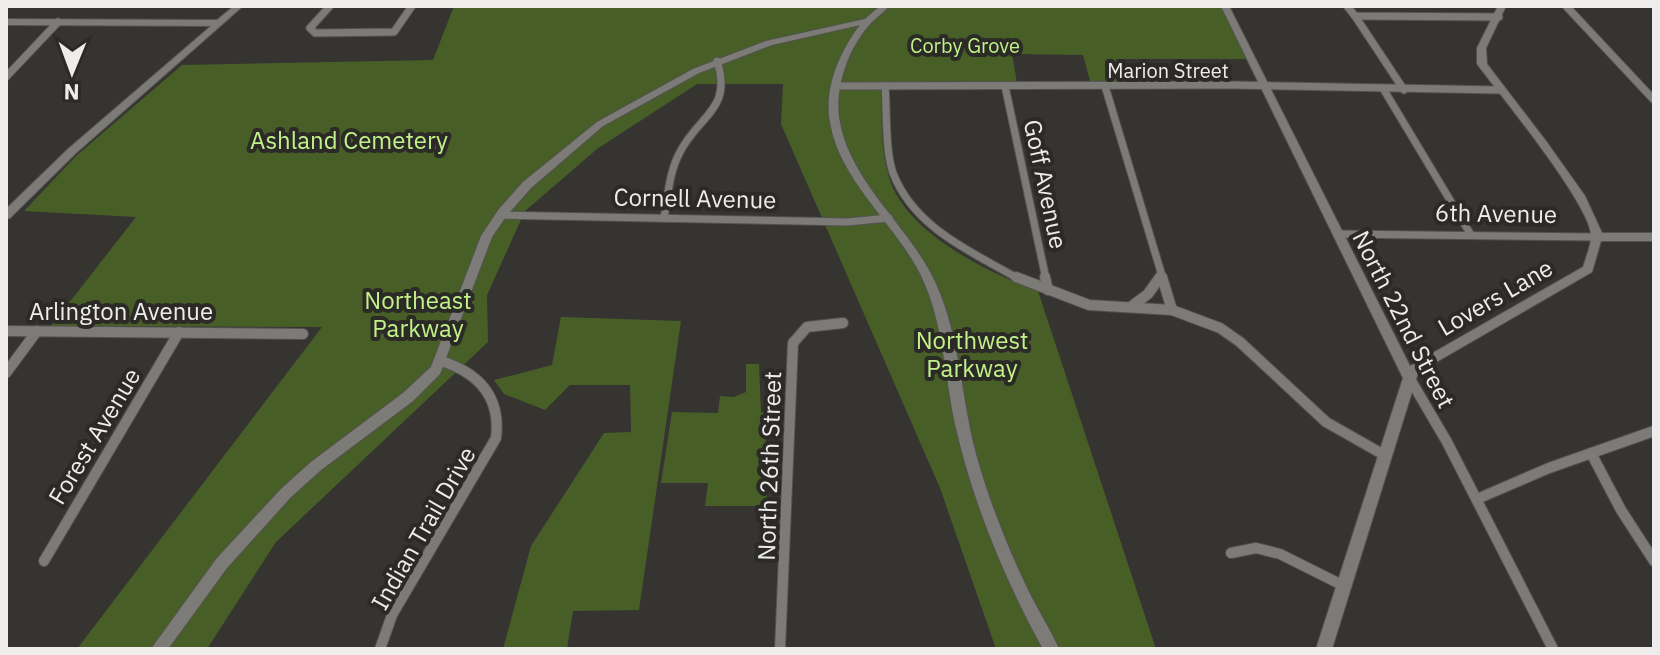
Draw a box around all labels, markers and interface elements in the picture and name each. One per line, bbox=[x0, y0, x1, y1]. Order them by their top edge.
north arrow bbox=[32, 32, 112, 112]
park label: Corby Grove bbox=[910, 32, 1020, 59]
street label: Marion Street bbox=[1107, 57, 1229, 84]
text: N bbox=[63, 78, 80, 107]
street label: Goff Avenue bbox=[1017, 116, 1075, 252]
park label: Ashland Cemetery bbox=[250, 124, 448, 156]
street label: Cornell Avenue bbox=[613, 181, 777, 215]
street label: 6th Avenue bbox=[1435, 196, 1557, 230]
street label: North 22nd Street bbox=[1346, 225, 1462, 413]
street label: Lovers Lane bbox=[1432, 251, 1558, 343]
park label: Northeast Parkway bbox=[364, 284, 472, 344]
street label: Arlington Avenue bbox=[29, 295, 213, 327]
park label: Northwest Parkway bbox=[916, 324, 1028, 384]
street label: Forest Avenue bbox=[41, 362, 147, 510]
street label: North 26th Street bbox=[750, 371, 788, 561]
street label: Indian Trail Drive bbox=[363, 441, 483, 615]

